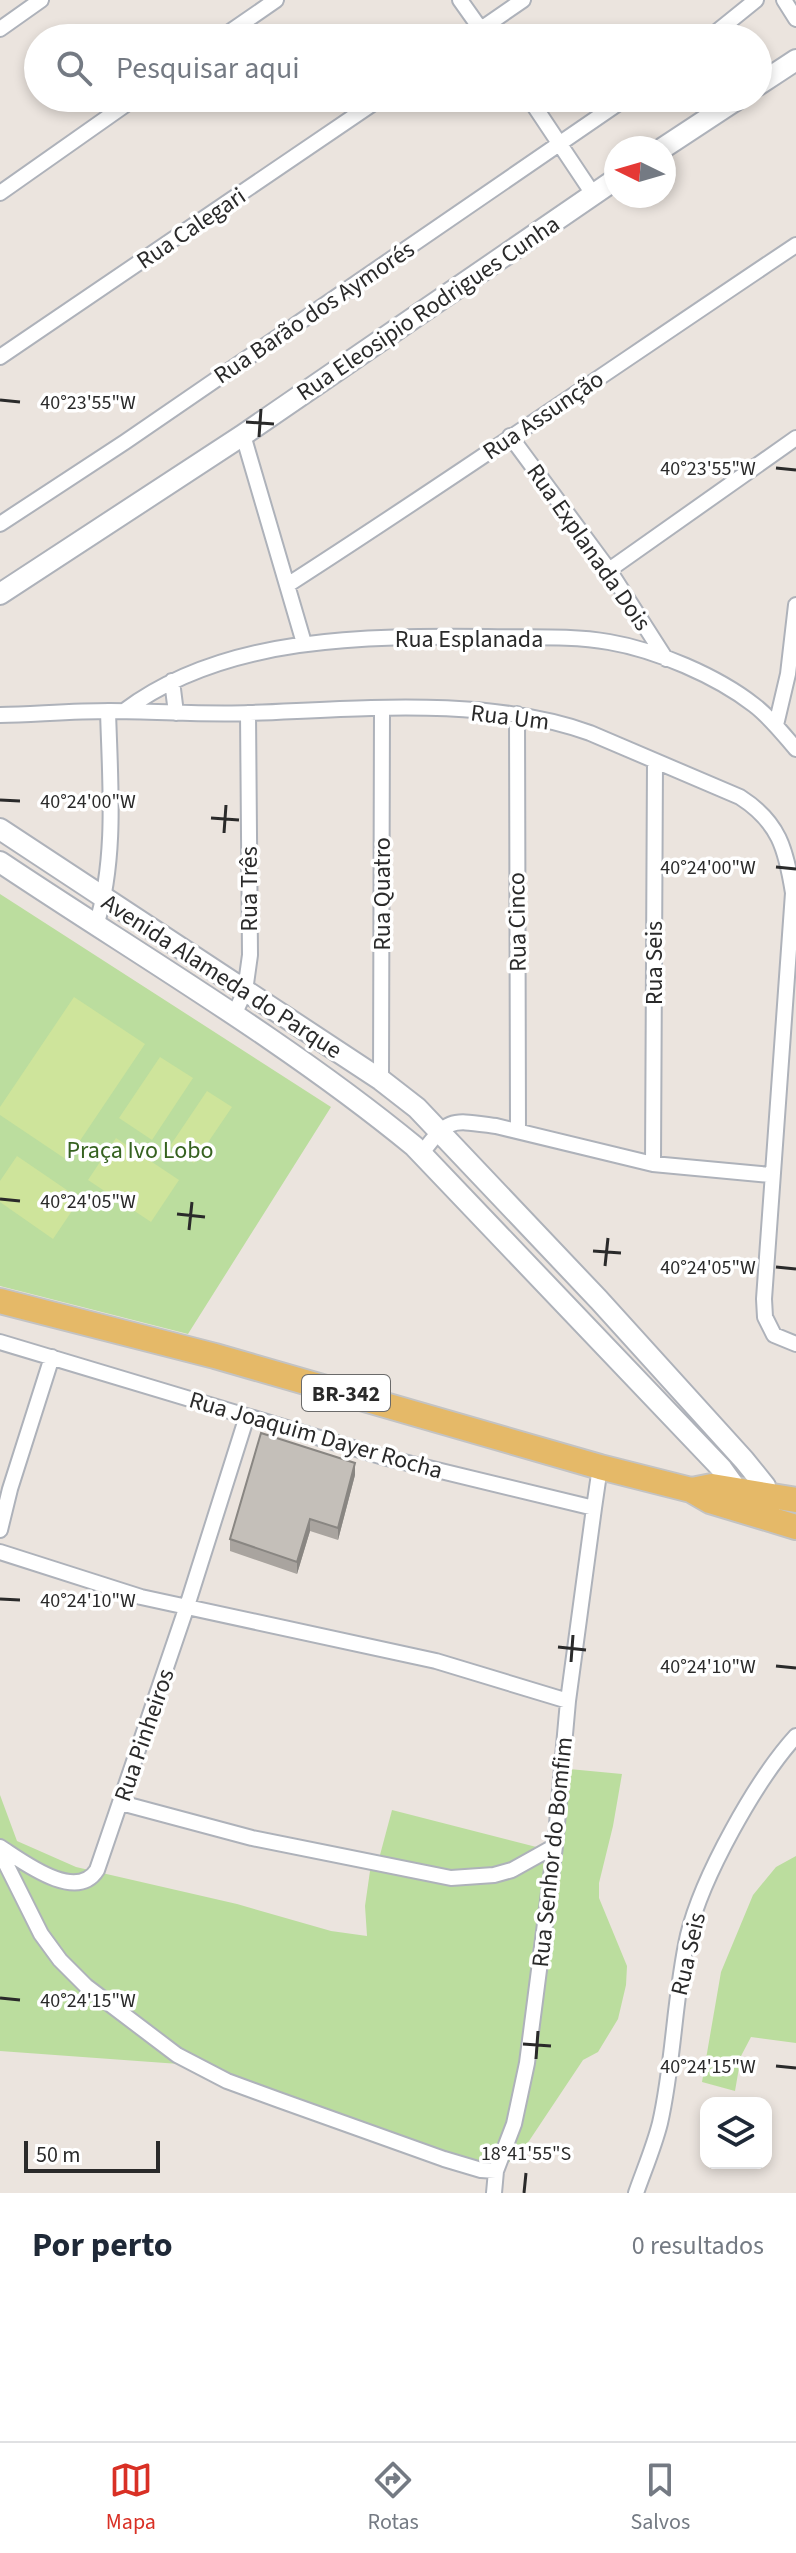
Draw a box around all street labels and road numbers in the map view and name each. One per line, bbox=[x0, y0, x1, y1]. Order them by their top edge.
street label: Rua Calegari bbox=[130, 179, 253, 278]
street label: Rua Eleosipio Rodrigues Cunha bbox=[290, 207, 567, 410]
street label: Rua Barão dos Aymorés bbox=[207, 232, 422, 393]
street label: Rua Assunção bbox=[476, 362, 611, 469]
street label: Rua Explanada Dois bbox=[518, 457, 659, 638]
street label: Rua Esplanada bbox=[395, 622, 543, 657]
street label: Rua Um bbox=[469, 695, 551, 740]
street label: Rua Quatro bbox=[365, 837, 400, 951]
street label: Rua Três bbox=[232, 846, 267, 932]
street label: Rua Cinco bbox=[499, 872, 536, 972]
street label: Avenida Alameda do Parque bbox=[95, 885, 349, 1067]
street label: Rua Seis bbox=[637, 921, 672, 1005]
road number: BR-342 bbox=[302, 1375, 390, 1411]
street label: Rua Joaquim Dayer Rocha bbox=[185, 1382, 447, 1488]
street label: Rua Pinheiros bbox=[105, 1664, 184, 1806]
street label: Rua Senhor do Bomfim bbox=[523, 1735, 582, 1969]
street label: Rua Seis bbox=[662, 1909, 715, 1999]

